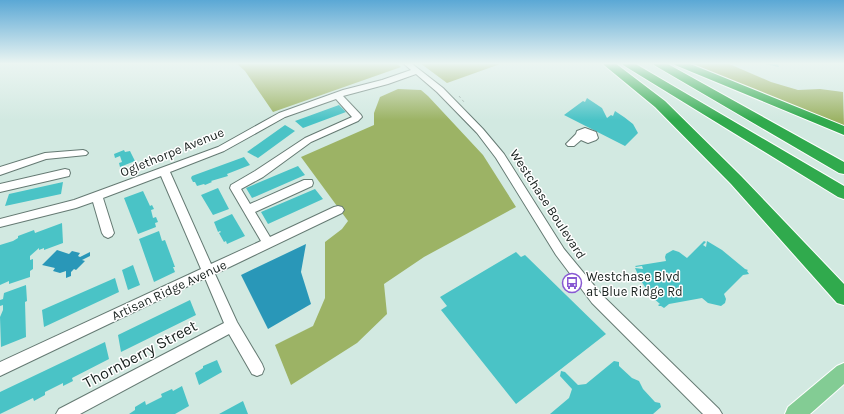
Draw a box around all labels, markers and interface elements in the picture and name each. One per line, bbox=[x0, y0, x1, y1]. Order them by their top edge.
street label: Oglethorpe Avenue bbox=[118, 124, 226, 180]
street label: Westchase Boulevard bbox=[507, 147, 589, 261]
street label: Artisan Ridge Avenue bbox=[109, 257, 229, 323]
place label: Westchase Blvd at Blue Ridge Rd bbox=[586, 269, 683, 299]
bus stop icon: Westchase Blvd at Blue Ridge Rd bbox=[561, 272, 583, 294]
street label: Thornberry Street bbox=[80, 316, 200, 392]

